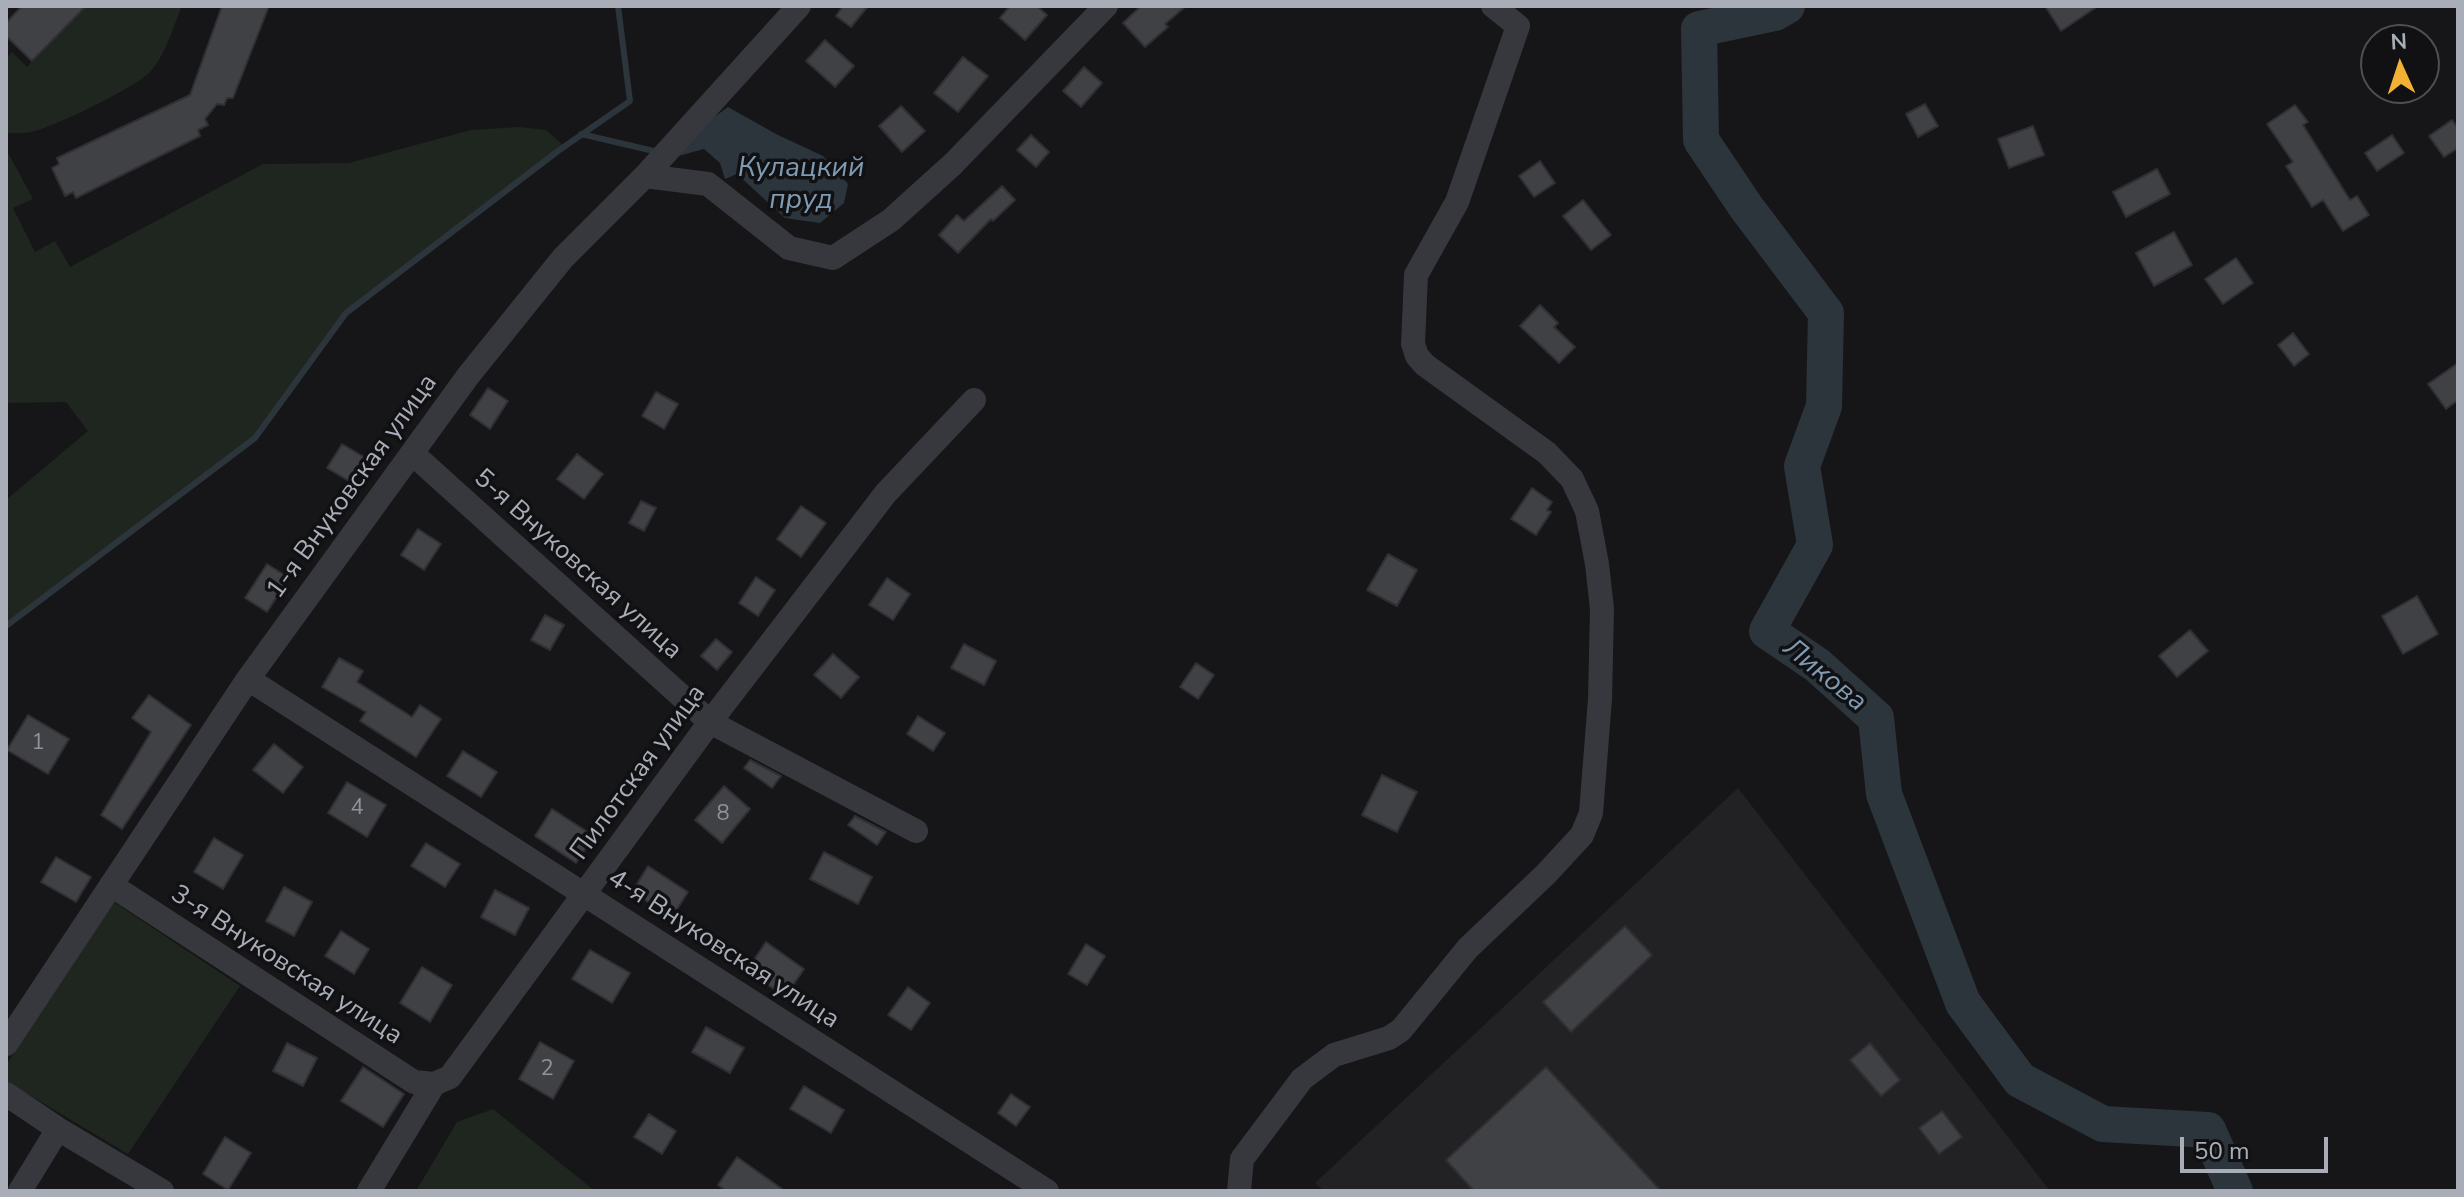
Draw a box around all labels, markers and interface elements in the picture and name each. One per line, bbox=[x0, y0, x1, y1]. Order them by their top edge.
north arrow bbox=[2360, 24, 2440, 104]
text: N bbox=[2390, 27, 2408, 57]
water label: Кулацкий пруд bbox=[738, 152, 864, 218]
street label: 1-я Внуковская улица bbox=[261, 369, 445, 605]
street label: 5-я Внуковская улица bbox=[466, 463, 688, 667]
water label: Ликова bbox=[1775, 632, 1873, 720]
street label: Пилотская улица bbox=[565, 679, 713, 867]
house number: 1 bbox=[31, 731, 45, 757]
house number: 4 bbox=[350, 796, 364, 822]
house number: 8 bbox=[716, 802, 730, 828]
street label: 4-я Внуковская улица bbox=[601, 864, 845, 1036]
street label: 3-я Внуковская улица bbox=[164, 880, 408, 1052]
house number: 2 bbox=[540, 1057, 554, 1083]
scale bar bbox=[2184, 1121, 2332, 1171]
text: 50 m bbox=[2194, 1135, 2250, 1167]

